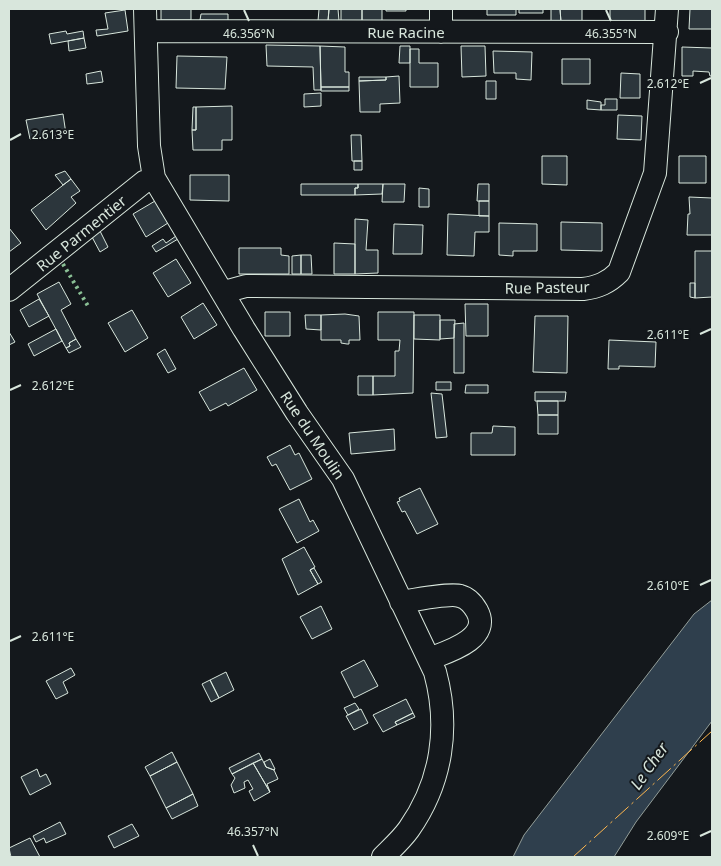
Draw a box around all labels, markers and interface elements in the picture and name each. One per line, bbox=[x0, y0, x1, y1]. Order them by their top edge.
street label: Rue Racine bbox=[367, 22, 445, 42]
text: 46.356°N bbox=[223, 25, 275, 42]
text: 46.355°N bbox=[585, 25, 637, 42]
text: 2.612°E bbox=[647, 75, 689, 92]
text: 2.613°E bbox=[32, 126, 74, 143]
street label: Rue Parmentier bbox=[32, 191, 130, 275]
street label: Rue Pasteur bbox=[504, 276, 590, 298]
text: 2.611°E bbox=[647, 326, 689, 343]
text: 2.612°E bbox=[32, 377, 74, 394]
street label: Rue du Moulin bbox=[276, 387, 350, 483]
text: 2.610°E bbox=[647, 577, 689, 594]
text: 2.611°E bbox=[32, 628, 74, 645]
water label: Le Cher bbox=[625, 738, 674, 794]
text: 46.357°N bbox=[227, 823, 279, 840]
text: 2.609°E bbox=[647, 827, 689, 844]

